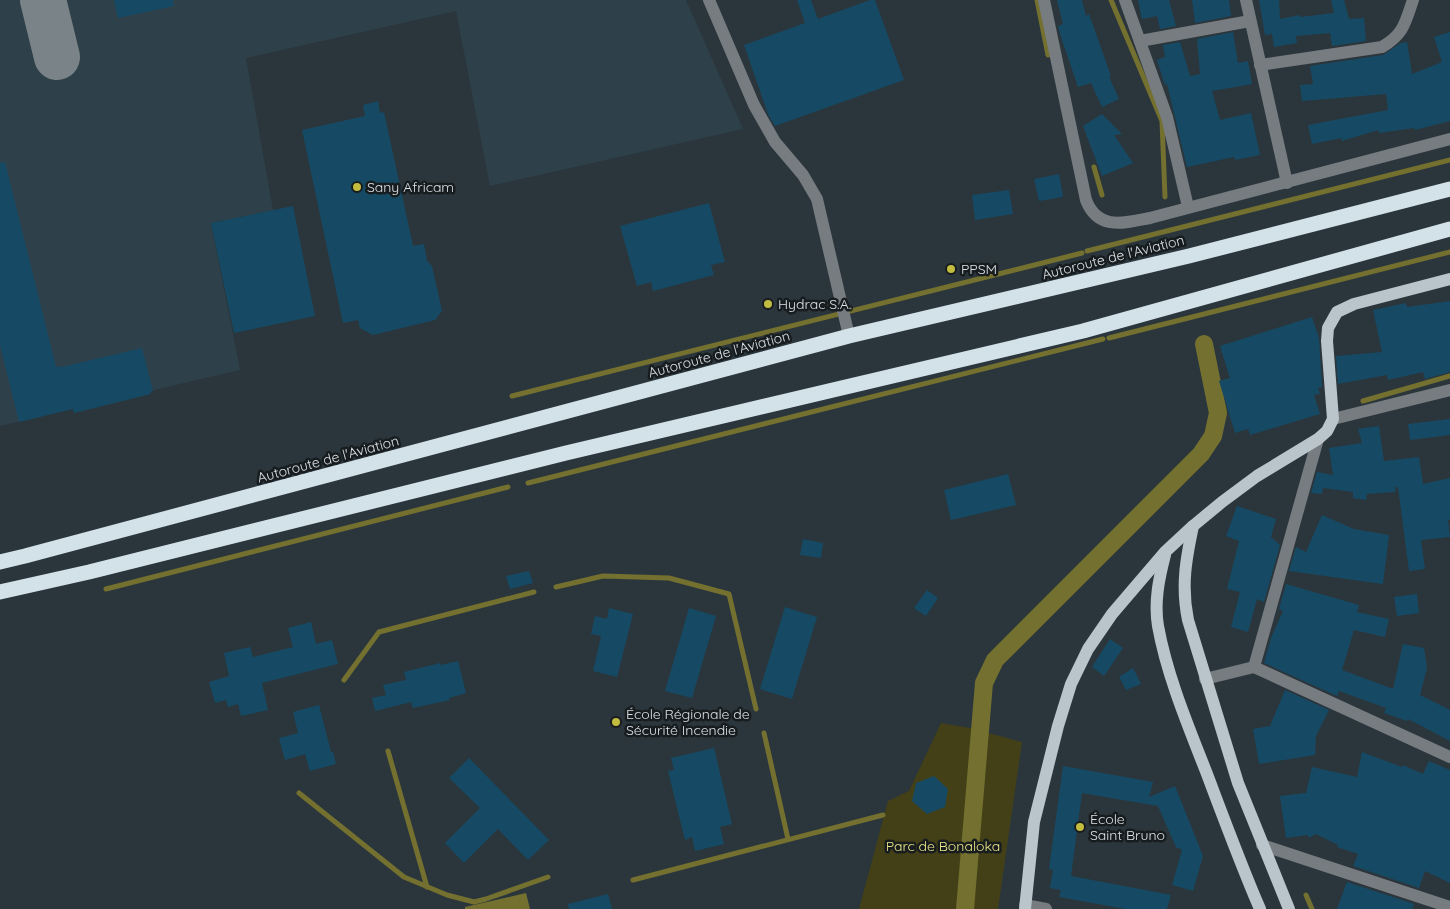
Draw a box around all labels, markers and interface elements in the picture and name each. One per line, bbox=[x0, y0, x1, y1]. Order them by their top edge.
place label: Sany Africam bbox=[367, 178, 454, 196]
marker: Sany Africam bbox=[351, 181, 363, 193]
street label: Autoroute de l'Aviation bbox=[1040, 231, 1186, 283]
place label: PPSM bbox=[961, 260, 997, 278]
marker: PPSM bbox=[945, 263, 957, 275]
place label: Hydrac S.A. bbox=[778, 295, 851, 313]
marker: Hydrac S.A. bbox=[762, 298, 774, 310]
street label: Autoroute de l'Aviation bbox=[646, 326, 792, 382]
street label: Autoroute de l'Aviation bbox=[255, 431, 401, 487]
place label: École Régionale de Sécurité Incendie bbox=[626, 705, 750, 739]
marker: École Régionale de Sécurité Incendie bbox=[610, 716, 622, 728]
place label: École Saint Bruno bbox=[1090, 810, 1165, 844]
marker: École Saint Bruno bbox=[1074, 821, 1086, 833]
park label: Parc de Bonaloka bbox=[886, 837, 1000, 855]

